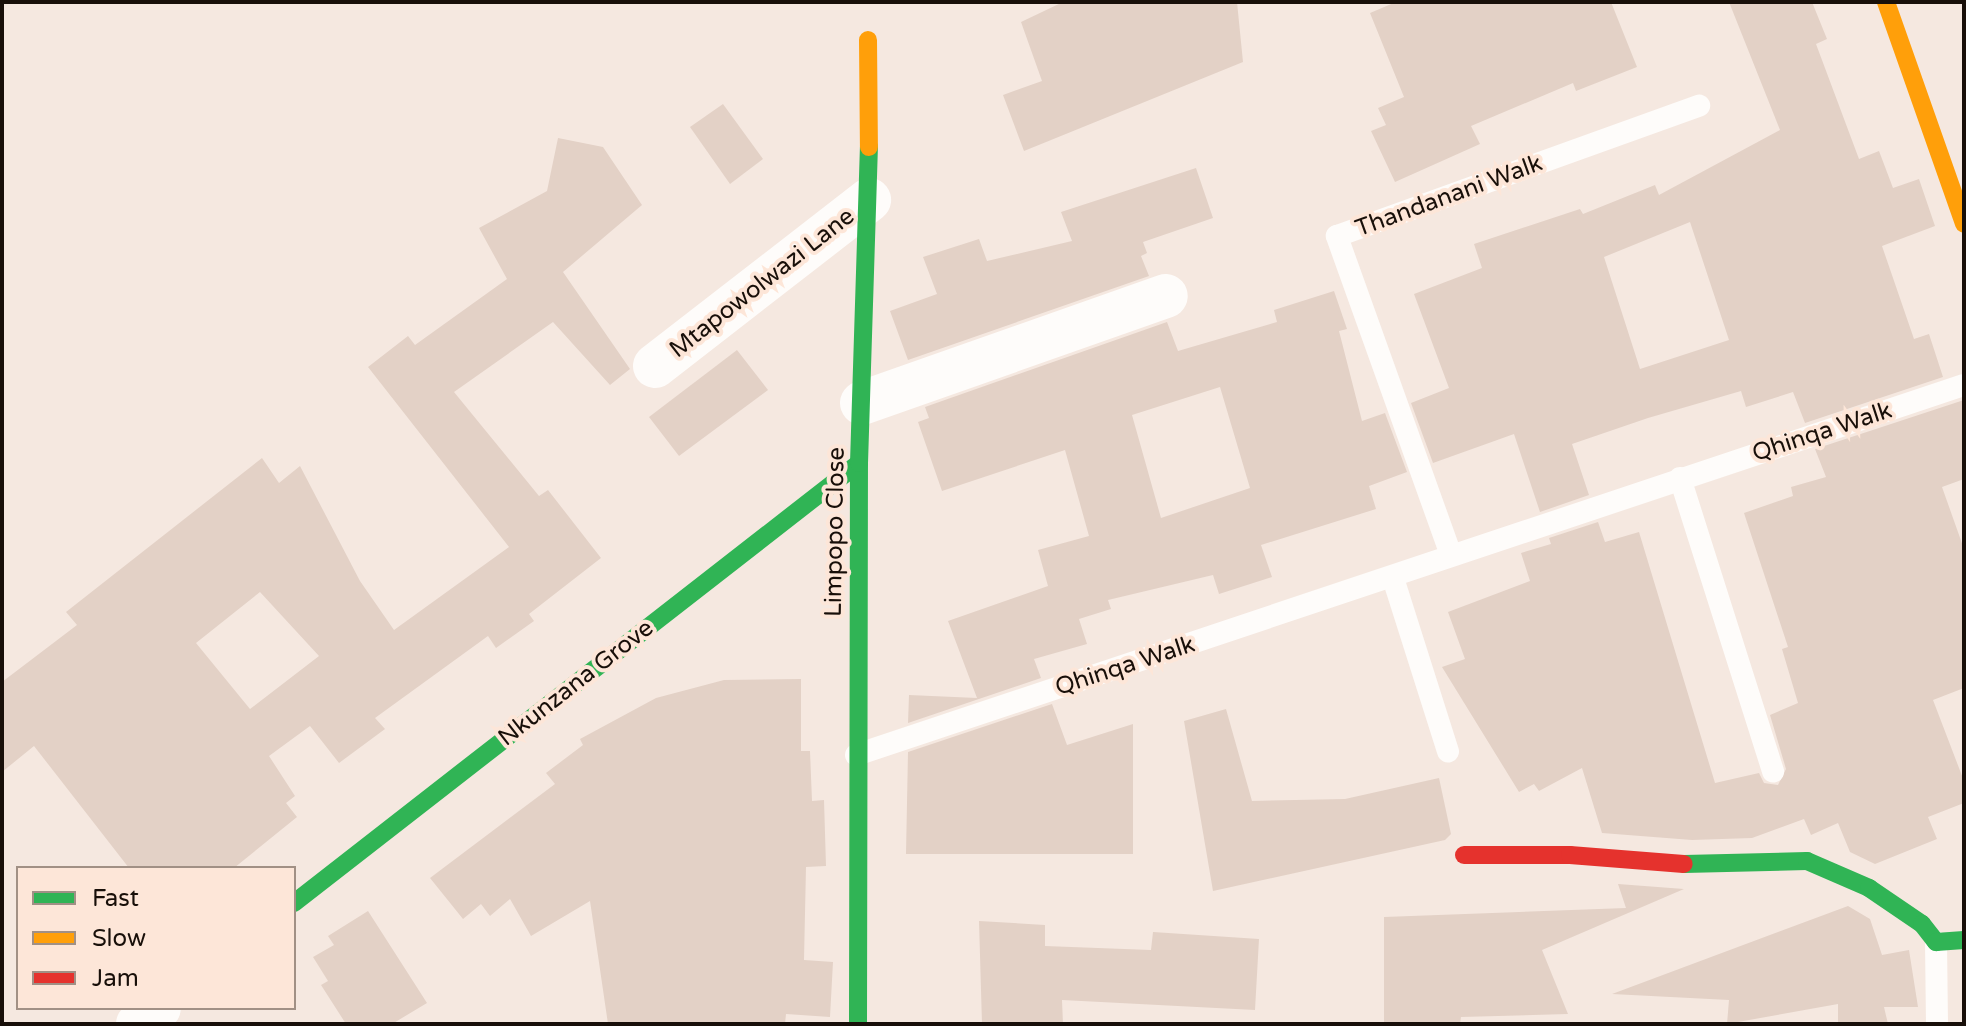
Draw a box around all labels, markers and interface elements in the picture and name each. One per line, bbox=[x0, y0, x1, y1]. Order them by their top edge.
street label: Thandanani Walk bbox=[1352, 149, 1546, 243]
street label: Mtapowolwazi Lane bbox=[664, 202, 860, 364]
street label: Qhinqa Walk bbox=[1749, 396, 1895, 468]
street label: Limpopo Close bbox=[819, 447, 851, 617]
street label: Nkunzana Grove bbox=[493, 614, 659, 752]
street label: Qhinqa Walk bbox=[1052, 630, 1198, 702]
legend bbox=[16, 866, 296, 1010]
text: Fast bbox=[92, 884, 139, 913]
text: Slow bbox=[92, 924, 146, 953]
text: Jam bbox=[92, 964, 139, 993]

